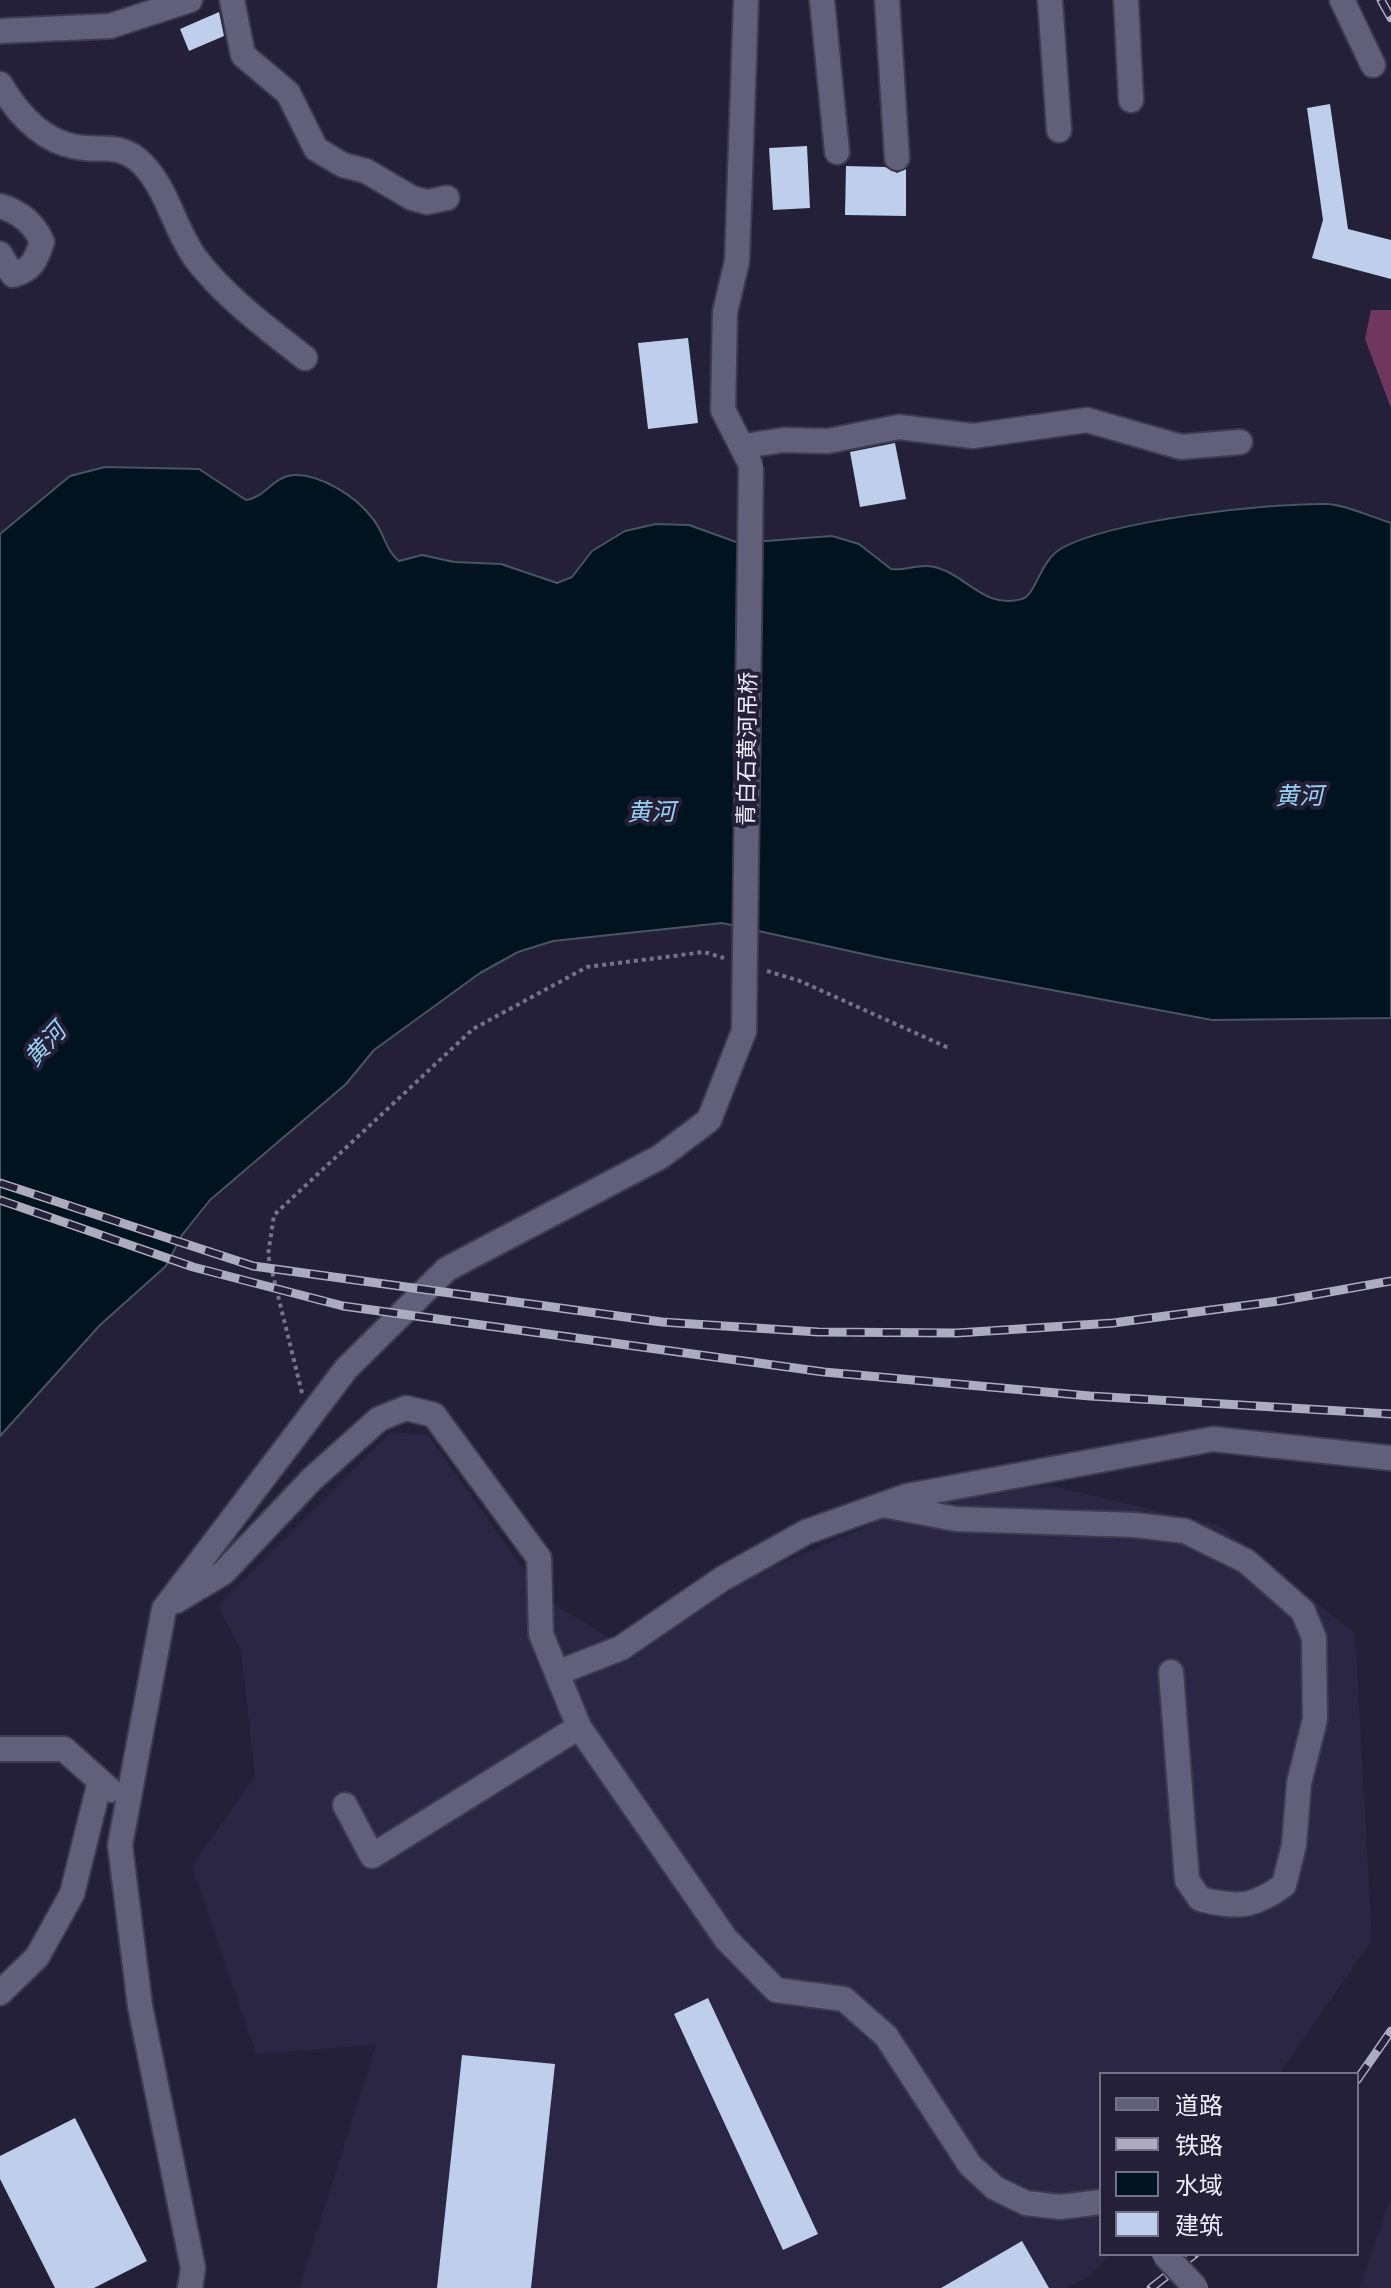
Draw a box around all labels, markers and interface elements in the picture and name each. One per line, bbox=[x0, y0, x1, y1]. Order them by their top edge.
street label: 青白石黄河吊桥 bbox=[733, 672, 763, 826]
water label: 黄河 bbox=[1275, 782, 1323, 812]
water label: 黄河 bbox=[627, 798, 675, 828]
water label: 黄河 bbox=[19, 1018, 73, 1072]
legend bbox=[1099, 2072, 1359, 2256]
text: 道路 bbox=[1175, 2095, 1223, 2119]
text: 铁路 bbox=[1175, 2135, 1223, 2159]
text: 水域 bbox=[1175, 2175, 1223, 2199]
text: 建筑 bbox=[1175, 2215, 1223, 2239]

